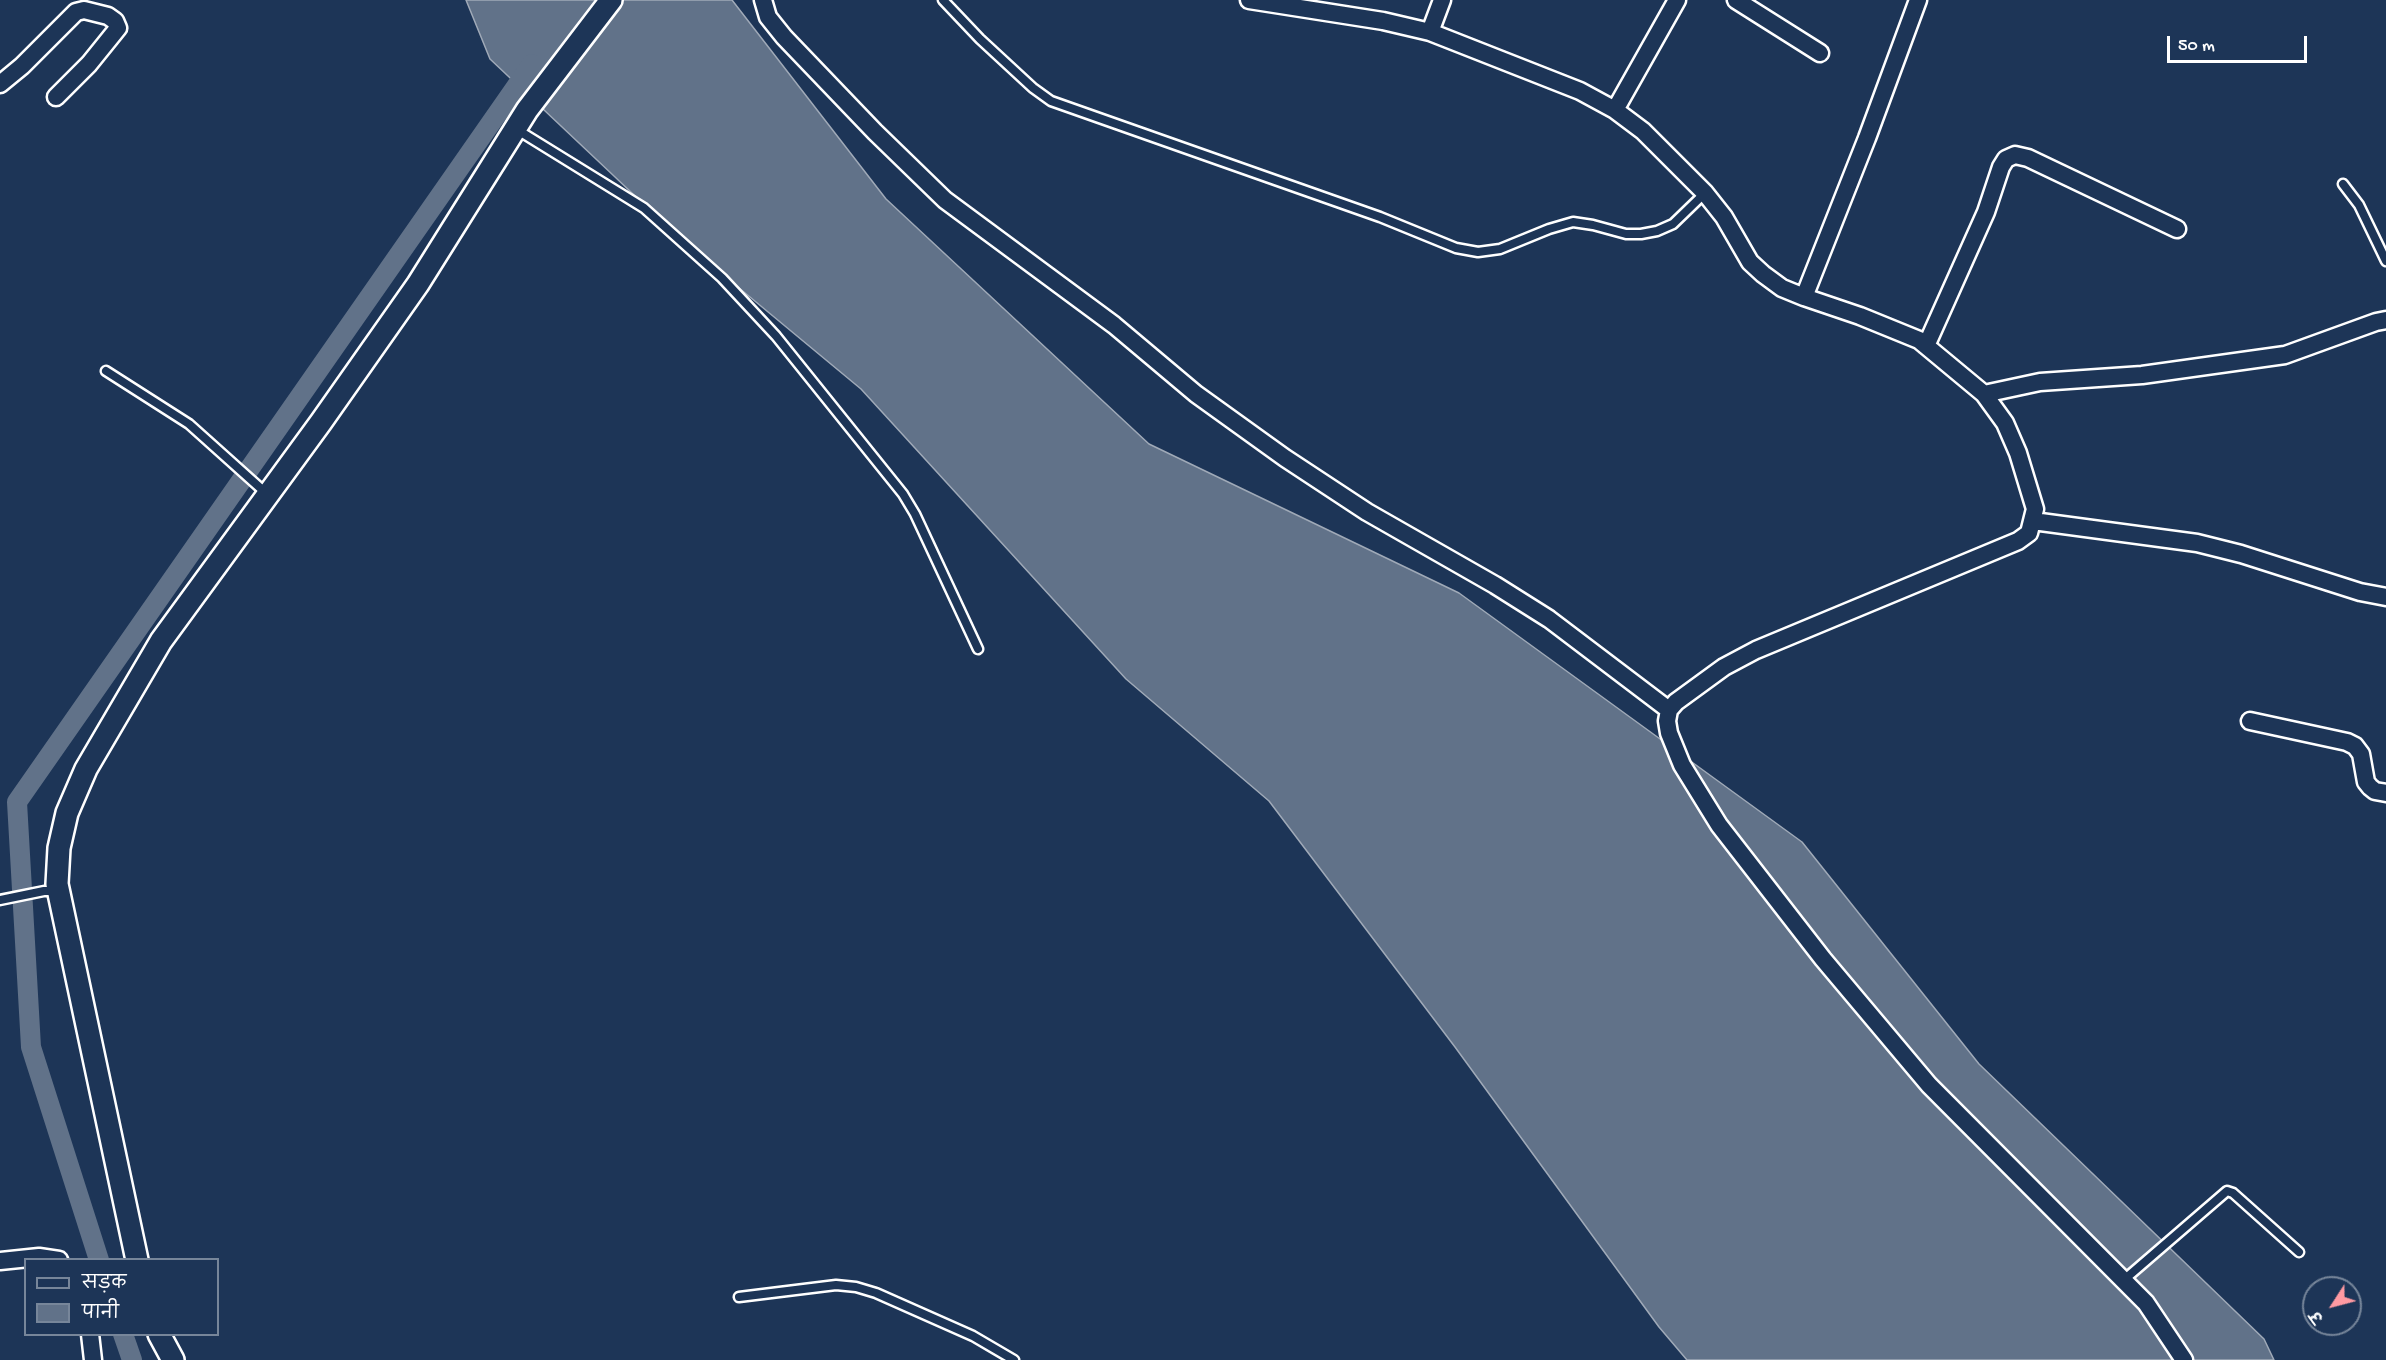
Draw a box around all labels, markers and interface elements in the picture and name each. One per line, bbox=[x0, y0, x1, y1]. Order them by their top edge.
scale bar bbox=[2170, 24, 2310, 62]
text: 50 m bbox=[2178, 36, 2215, 57]
legend bbox=[24, 1258, 219, 1336]
text: सड़क bbox=[82, 1274, 126, 1295]
north arrow bbox=[2302, 1276, 2362, 1336]
text: पानी bbox=[82, 1304, 119, 1325]
text: उ bbox=[2308, 1306, 2329, 1326]

